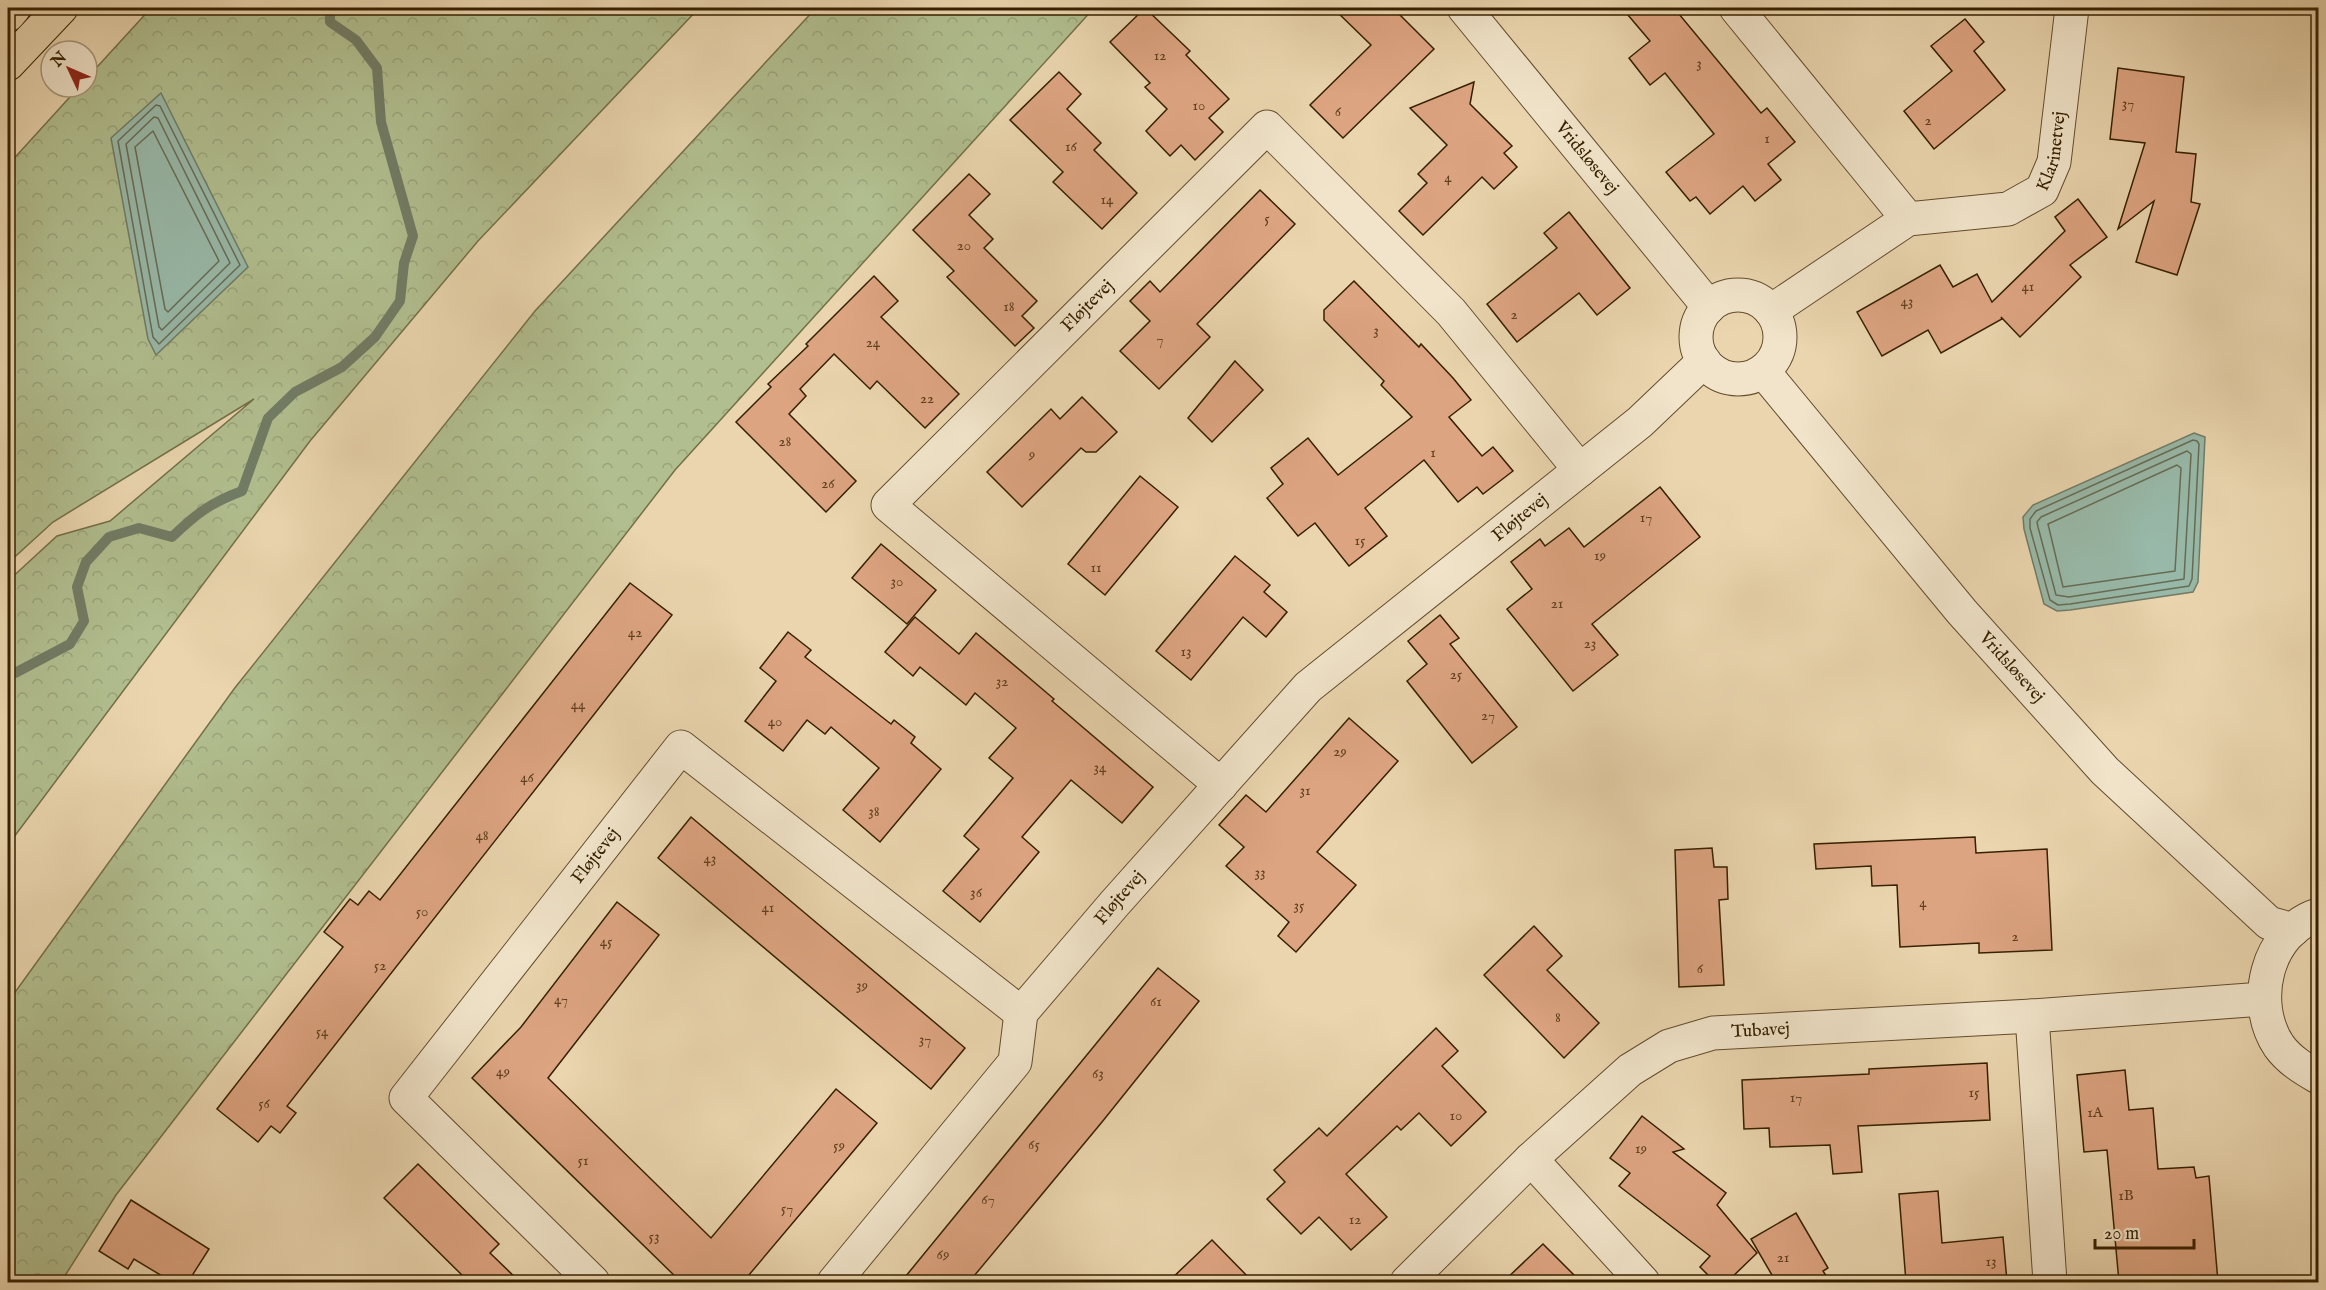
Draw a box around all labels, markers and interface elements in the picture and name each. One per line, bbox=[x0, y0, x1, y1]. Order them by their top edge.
north arrow bbox=[39, 39, 99, 99]
house number: 12 bbox=[1154, 46, 1166, 65]
text: N bbox=[47, 48, 72, 73]
house number: 3 bbox=[1696, 54, 1702, 73]
house number: 37 bbox=[2122, 94, 2134, 113]
house number: 10 bbox=[1193, 96, 1205, 115]
house number: 6 bbox=[1335, 102, 1342, 121]
street label: Klarinetvej bbox=[2031, 110, 2071, 195]
house number: 2 bbox=[1924, 111, 1932, 130]
street label: Vridsløsevej bbox=[1550, 116, 1624, 199]
house number: 1 bbox=[1764, 129, 1770, 148]
house number: 16 bbox=[1065, 137, 1078, 156]
house number: 4 bbox=[1444, 168, 1452, 187]
house number: 14 bbox=[1101, 190, 1114, 209]
house number: 5 bbox=[1264, 209, 1270, 228]
house number: 20 bbox=[957, 236, 971, 255]
street label: Fløjtevej bbox=[1056, 275, 1119, 337]
house number: 41 bbox=[2022, 277, 2034, 296]
house number: 43 bbox=[1901, 292, 1913, 311]
house number: 18 bbox=[1003, 297, 1015, 316]
house number: 2 bbox=[1510, 305, 1518, 324]
house number: 3 bbox=[1373, 321, 1379, 340]
house number: 7 bbox=[1156, 330, 1164, 349]
house number: 24 bbox=[866, 333, 881, 352]
house number: 22 bbox=[920, 389, 934, 408]
house number: 28 bbox=[779, 432, 792, 451]
house number: 1 bbox=[1430, 443, 1436, 462]
house number: 9 bbox=[1028, 445, 1035, 464]
house number: 26 bbox=[821, 474, 835, 493]
street label: Fløjtevej bbox=[1487, 488, 1553, 547]
house number: 17 bbox=[1640, 508, 1652, 527]
house number: 15 bbox=[1354, 531, 1366, 550]
house number: 19 bbox=[1594, 546, 1606, 565]
house number: 11 bbox=[1090, 558, 1102, 577]
house number: 30 bbox=[891, 572, 903, 591]
house number: 21 bbox=[1551, 594, 1563, 613]
house number: 42 bbox=[628, 623, 642, 642]
street label: Vridsløsevej bbox=[1973, 626, 2050, 708]
house number: 23 bbox=[1584, 634, 1596, 653]
house number: 13 bbox=[1180, 642, 1192, 661]
house number: 25 bbox=[1450, 665, 1463, 684]
house number: 32 bbox=[996, 672, 1008, 691]
house number: 44 bbox=[571, 695, 586, 714]
house number: 27 bbox=[1481, 706, 1495, 725]
house number: 40 bbox=[768, 712, 782, 731]
house number: 29 bbox=[1333, 742, 1347, 761]
house number: 34 bbox=[1094, 758, 1107, 777]
house number: 46 bbox=[520, 768, 535, 787]
house number: 31 bbox=[1299, 781, 1311, 800]
house number: 38 bbox=[868, 802, 880, 821]
street label: Fløjtevej bbox=[567, 823, 625, 889]
house number: 48 bbox=[475, 826, 489, 845]
house number: 43 bbox=[704, 849, 716, 868]
house number: 33 bbox=[1254, 863, 1266, 882]
street label: Fløjtevej bbox=[1090, 866, 1150, 930]
house number: 36 bbox=[970, 883, 983, 902]
house number: 4 bbox=[1919, 893, 1927, 912]
house number: 35 bbox=[1293, 896, 1305, 915]
house number: 41 bbox=[762, 898, 774, 917]
house number: 50 bbox=[416, 902, 428, 921]
house number: 2 bbox=[2011, 927, 2019, 946]
house number: 45 bbox=[600, 932, 613, 951]
house number: 52 bbox=[374, 956, 386, 975]
house number: 6 bbox=[1697, 959, 1704, 978]
house number: 39 bbox=[856, 976, 868, 995]
house number: 47 bbox=[554, 990, 568, 1009]
house number: 61 bbox=[1150, 992, 1162, 1011]
house number: 8 bbox=[1555, 1008, 1561, 1027]
street label: Tubavej bbox=[1731, 1017, 1790, 1044]
house number: 54 bbox=[316, 1022, 329, 1041]
house number: 37 bbox=[919, 1030, 931, 1049]
house number: 49 bbox=[496, 1062, 510, 1081]
house number: 63 bbox=[1092, 1064, 1104, 1083]
house number: 15 bbox=[1968, 1083, 1980, 1102]
house number: 17 bbox=[1790, 1088, 1802, 1107]
house number: 56 bbox=[258, 1094, 271, 1113]
house number: 1A bbox=[2087, 1103, 2104, 1122]
house number: 10 bbox=[1450, 1106, 1462, 1125]
house number: 65 bbox=[1028, 1135, 1040, 1154]
house number: 59 bbox=[833, 1136, 845, 1155]
house number: 19 bbox=[1635, 1139, 1647, 1158]
house number: 51 bbox=[577, 1151, 589, 1170]
house number: 1B bbox=[2118, 1186, 2134, 1205]
house number: 67 bbox=[981, 1190, 995, 1209]
house number: 57 bbox=[781, 1199, 793, 1218]
house number: 12 bbox=[1349, 1210, 1361, 1229]
scale bar bbox=[2095, 1212, 2194, 1250]
text: 20 m bbox=[2104, 1223, 2139, 1246]
house number: 53 bbox=[648, 1227, 660, 1246]
house number: 69 bbox=[937, 1245, 949, 1264]
house number: 21 bbox=[1777, 1248, 1789, 1267]
house number: 13 bbox=[1985, 1252, 1997, 1271]

